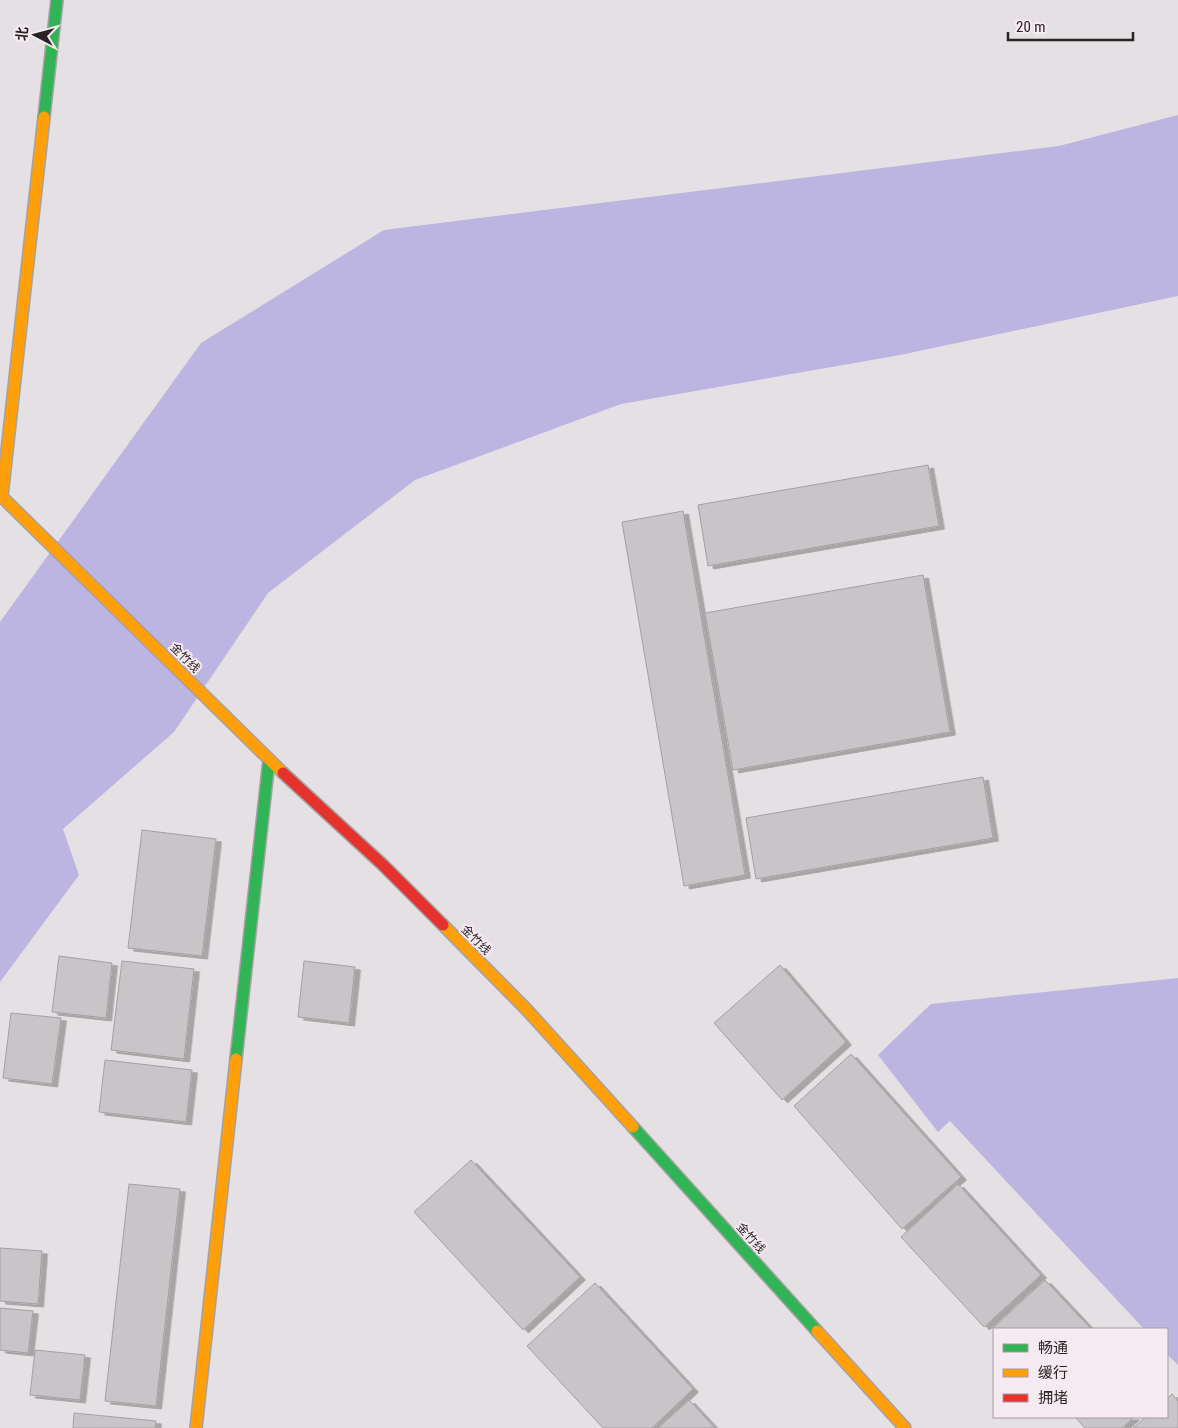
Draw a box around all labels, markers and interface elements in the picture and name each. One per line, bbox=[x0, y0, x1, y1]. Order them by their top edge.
north arrow bbox=[10, 10, 60, 60]
scale bar bbox=[1008, 10, 1133, 42]
text: 20 m bbox=[1016, 18, 1046, 36]
text: 北 bbox=[13, 26, 31, 41]
street label: 金竹线 bbox=[167, 640, 203, 676]
street label: 金竹线 bbox=[458, 922, 494, 958]
street label: 金竹线 bbox=[734, 1220, 768, 1256]
legend bbox=[993, 1328, 1168, 1418]
text: 畅通 bbox=[1038, 1339, 1068, 1357]
text: 缓行 bbox=[1038, 1364, 1068, 1382]
text: 拥堵 bbox=[1038, 1389, 1068, 1407]

